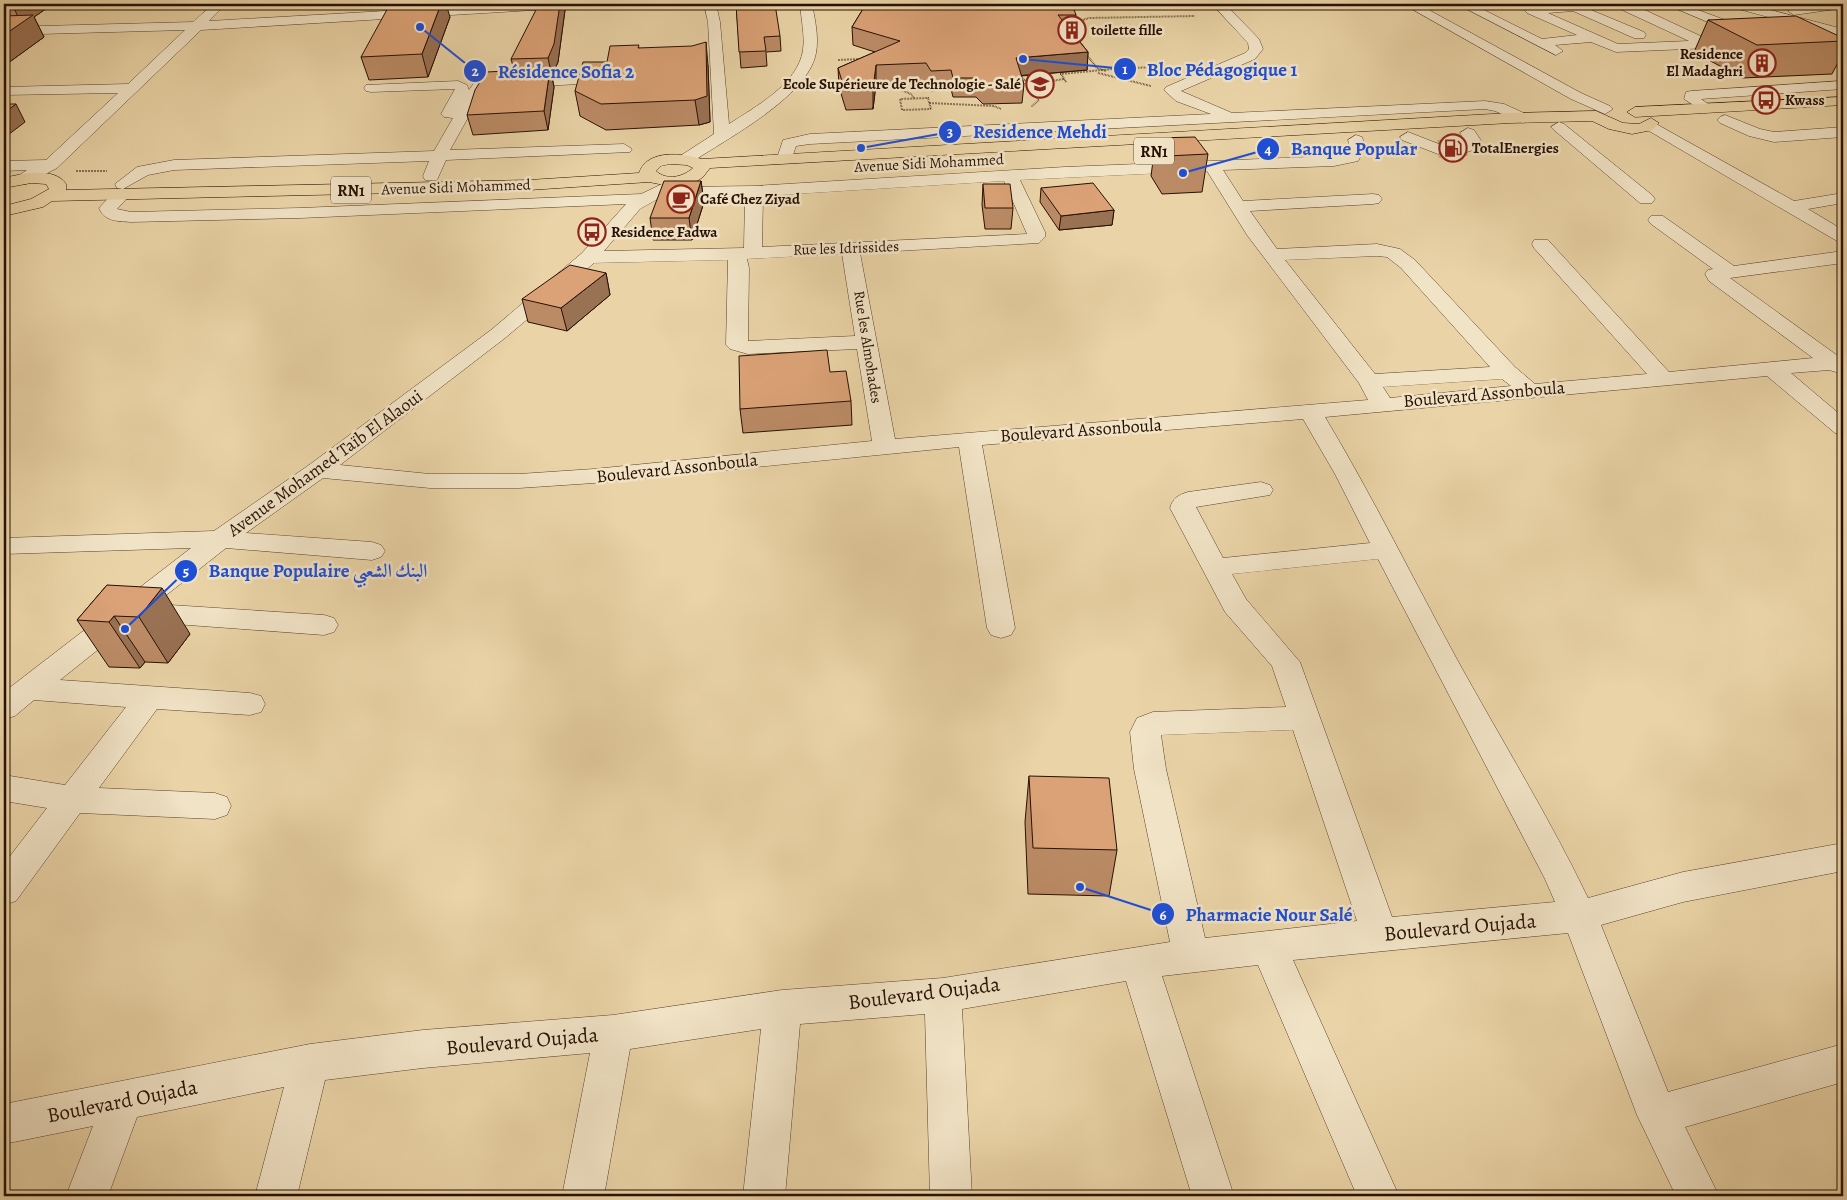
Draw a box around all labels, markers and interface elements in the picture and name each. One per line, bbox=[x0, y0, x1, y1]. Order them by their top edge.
building icon: toilette fille bbox=[1057, 15, 1087, 45]
place label: toilette fille bbox=[1091, 20, 1163, 40]
place label: Residence El Madaghri bbox=[1666, 44, 1744, 81]
building icon: Residence El Madaghri bbox=[1747, 48, 1777, 78]
callout: Bloc Pédagogique 1 bbox=[1112, 52, 1308, 86]
callout: Résidence Sofia 2 bbox=[462, 54, 644, 88]
text: Bloc Pédagogique 1 bbox=[1147, 57, 1297, 83]
text: Résidence Sofia 2 bbox=[498, 59, 634, 85]
text: 1 bbox=[1122, 59, 1128, 79]
text: 2 bbox=[471, 61, 479, 81]
school or university icon: Ecole Supérieure de Technologie - Salé bbox=[1025, 69, 1055, 99]
place label: Ecole Supérieure de Technologie - Salé bbox=[783, 74, 1021, 94]
bus stop icon: Kwass bbox=[1751, 85, 1781, 115]
place label: Kwass bbox=[1785, 90, 1825, 110]
callout: Residence Mehdi bbox=[938, 115, 1116, 149]
text: Residence Mehdi bbox=[973, 119, 1107, 145]
text: 3 bbox=[947, 122, 953, 142]
callout: Banque Popular bbox=[1256, 132, 1427, 166]
fuel station icon: TotalEnergies bbox=[1438, 133, 1468, 163]
text: Banque Popular bbox=[1291, 136, 1418, 162]
road number: RN1 bbox=[1134, 138, 1174, 164]
place label: TotalEnergies bbox=[1472, 138, 1559, 158]
text: 4 bbox=[1264, 139, 1272, 159]
street label: Avenue Sidi Mohammed bbox=[853, 149, 1005, 177]
street label: Avenue Sidi Mohammed bbox=[380, 174, 532, 200]
road number: RN1 bbox=[331, 176, 371, 204]
cafe icon: Café Chez Ziyad bbox=[666, 184, 696, 214]
place label: Café Chez Ziyad bbox=[700, 189, 801, 209]
bus stop icon: Residence Fadwa bbox=[577, 217, 607, 247]
place label: Residence Fadwa bbox=[611, 222, 718, 242]
street label: Rue les Idrissides bbox=[793, 236, 899, 260]
street label: Rue les Almohades bbox=[849, 289, 887, 405]
street label: Boulevard Assonboula bbox=[1402, 375, 1566, 413]
street label: Avenue Mohamed Taïb El Alaoui bbox=[222, 384, 427, 543]
street label: Boulevard Assonboula bbox=[999, 412, 1163, 448]
street label: Boulevard Assonboula bbox=[595, 448, 760, 488]
callout: Banque Populaire البنك الشعبي bbox=[174, 554, 437, 588]
text: Banque Populaire البنك الشعبي bbox=[209, 558, 427, 588]
text: 5 bbox=[183, 561, 189, 581]
callout: Pharmacie Nour Salé bbox=[1150, 897, 1362, 931]
text: Pharmacie Nour Salé bbox=[1186, 902, 1353, 928]
text: 6 bbox=[1159, 905, 1167, 925]
street label: Boulevard Oujada bbox=[1383, 906, 1538, 948]
street label: Boulevard Oujada bbox=[846, 970, 1002, 1016]
street label: Boulevard Oujada bbox=[445, 1020, 600, 1062]
street label: Boulevard Oujada bbox=[44, 1073, 200, 1129]

